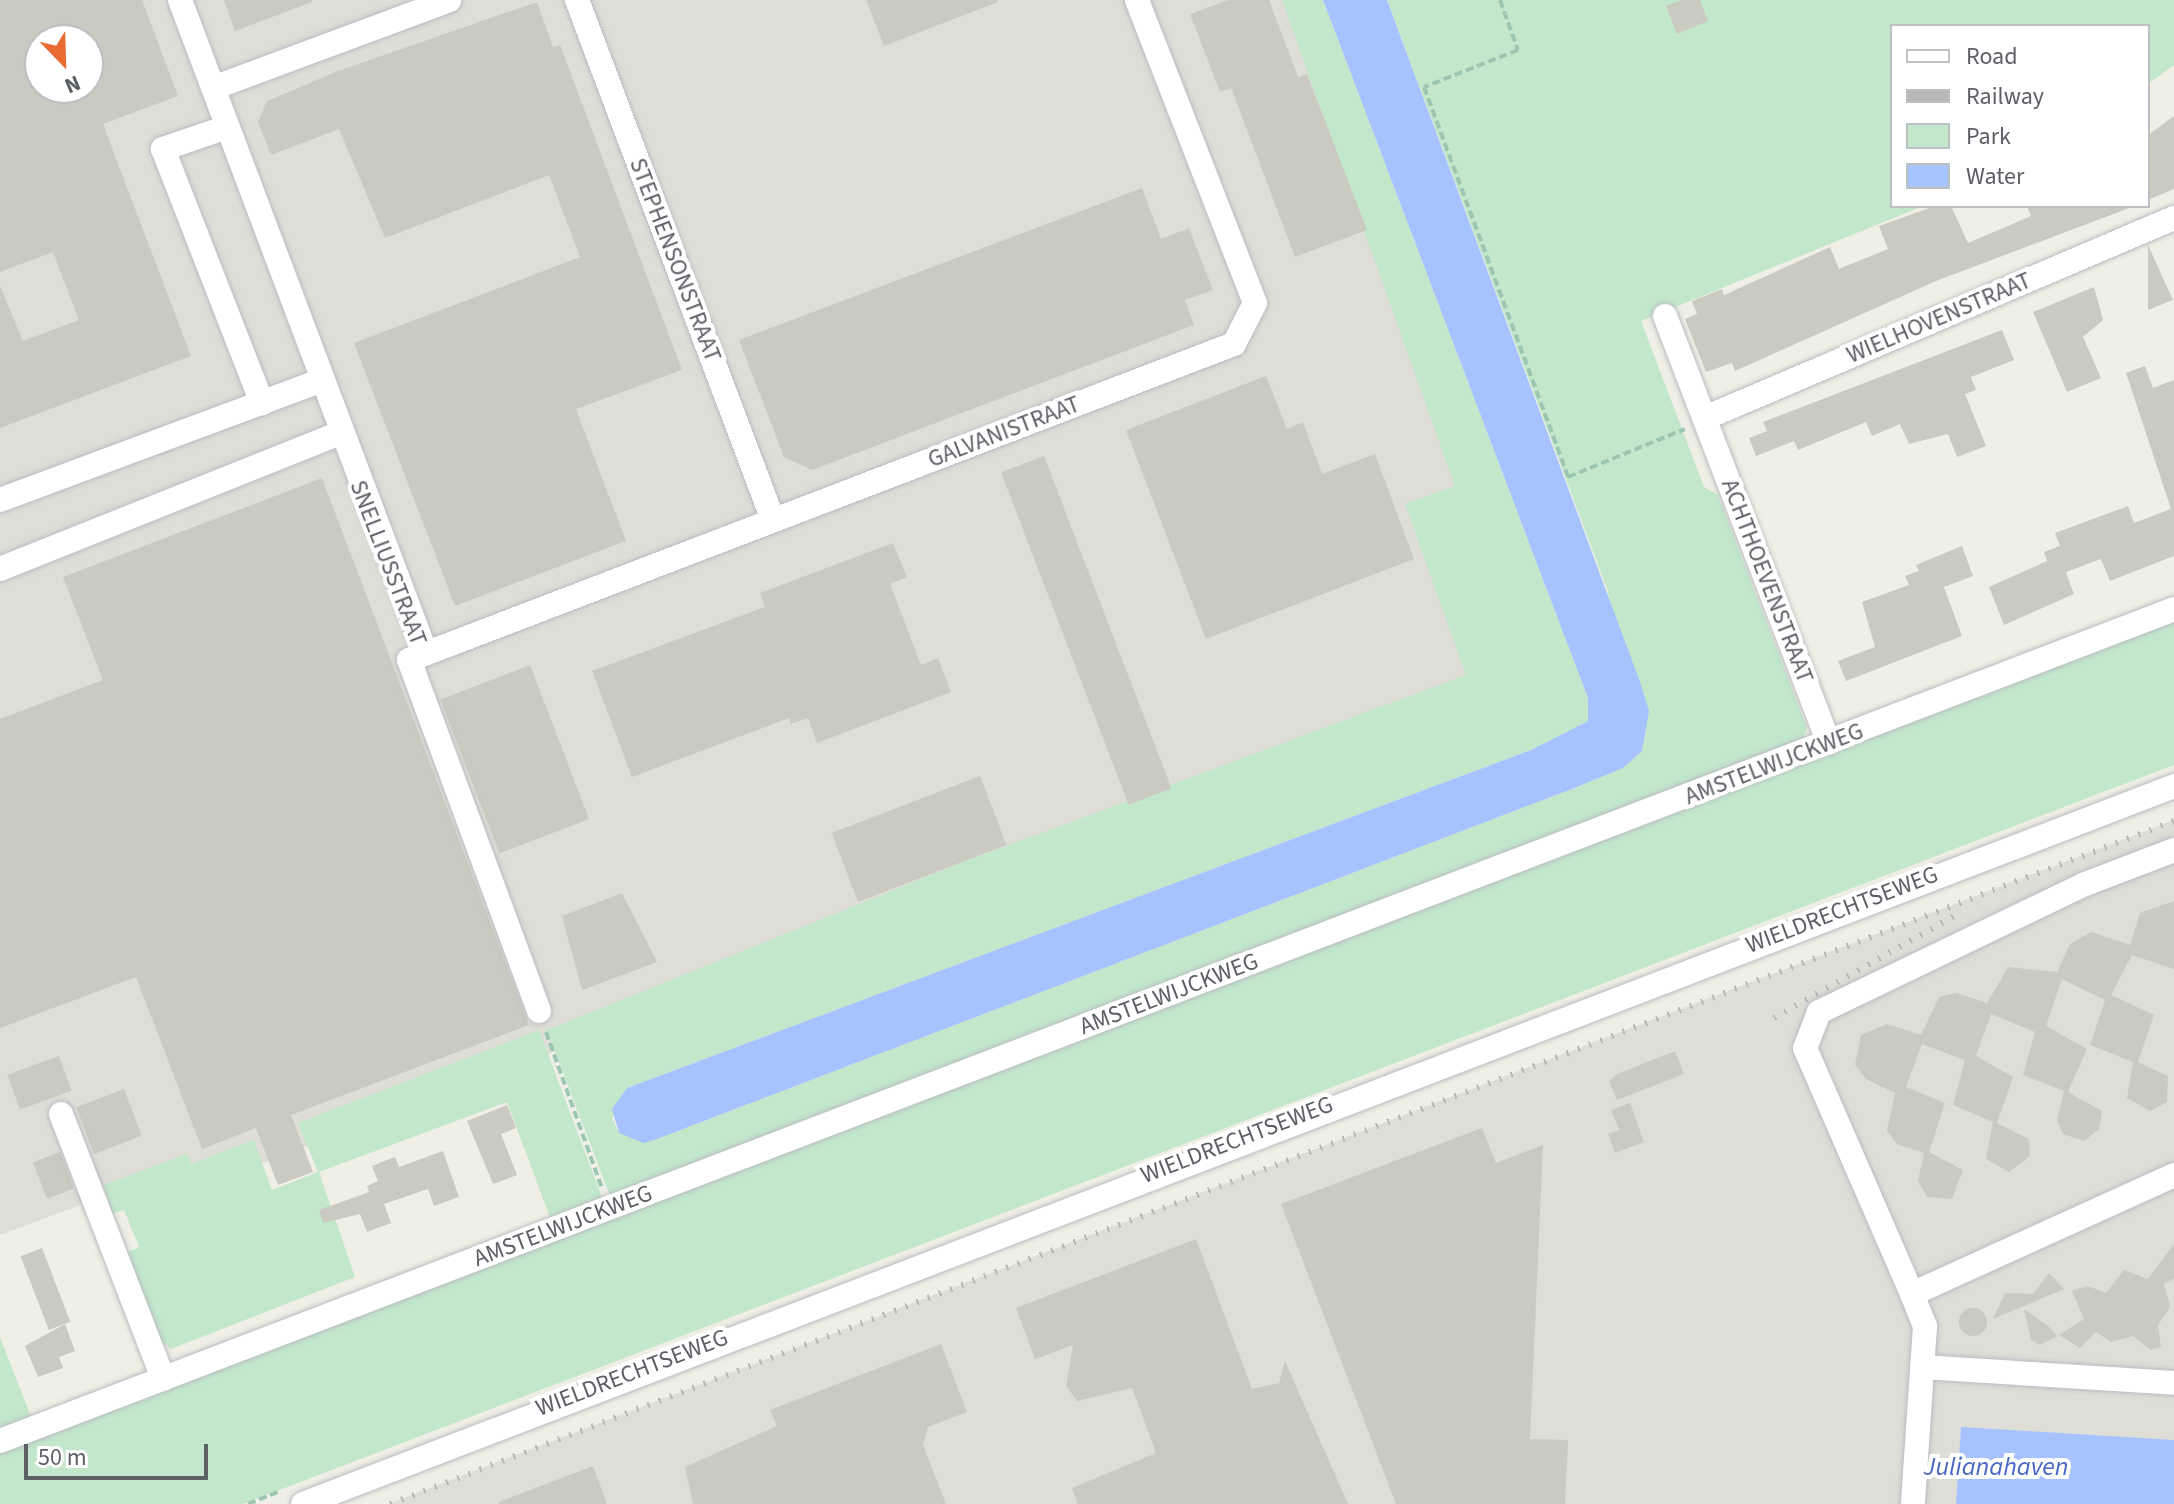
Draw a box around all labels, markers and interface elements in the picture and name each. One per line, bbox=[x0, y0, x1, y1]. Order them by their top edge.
north arrow bbox=[24, 24, 104, 104]
legend bbox=[1890, 24, 2150, 208]
text: Road bbox=[1966, 39, 2018, 74]
text: N bbox=[60, 67, 86, 102]
text: Railway bbox=[1966, 79, 2044, 114]
text: Park bbox=[1966, 119, 2011, 154]
street label: STEPHENSONSTRAAT bbox=[623, 154, 727, 366]
text: Water bbox=[1966, 159, 2024, 194]
street label: WIELHOVENSTRAAT bbox=[1842, 266, 2036, 370]
street label: GALVANISTRAAT bbox=[924, 390, 1084, 474]
street label: ACHTHOEVENSTRAAT bbox=[1715, 475, 1819, 687]
street label: SNELLIUSSTRAAT bbox=[343, 476, 433, 650]
street label: AMSTELWIJCKWEG bbox=[1681, 717, 1867, 811]
street label: WIELDRECHTSEWEG bbox=[1742, 860, 1942, 960]
street label: AMSTELWIJCKWEG bbox=[1076, 947, 1262, 1041]
street label: WIELDRECHTSEWEG bbox=[1137, 1090, 1337, 1190]
street label: AMSTELWIJCKWEG bbox=[470, 1179, 656, 1273]
street label: WIELDRECHTSEWEG bbox=[532, 1323, 732, 1423]
scale bar bbox=[28, 1428, 212, 1478]
text: 50 m bbox=[38, 1440, 87, 1475]
water label: Julianahaven bbox=[1924, 1451, 2068, 1483]

